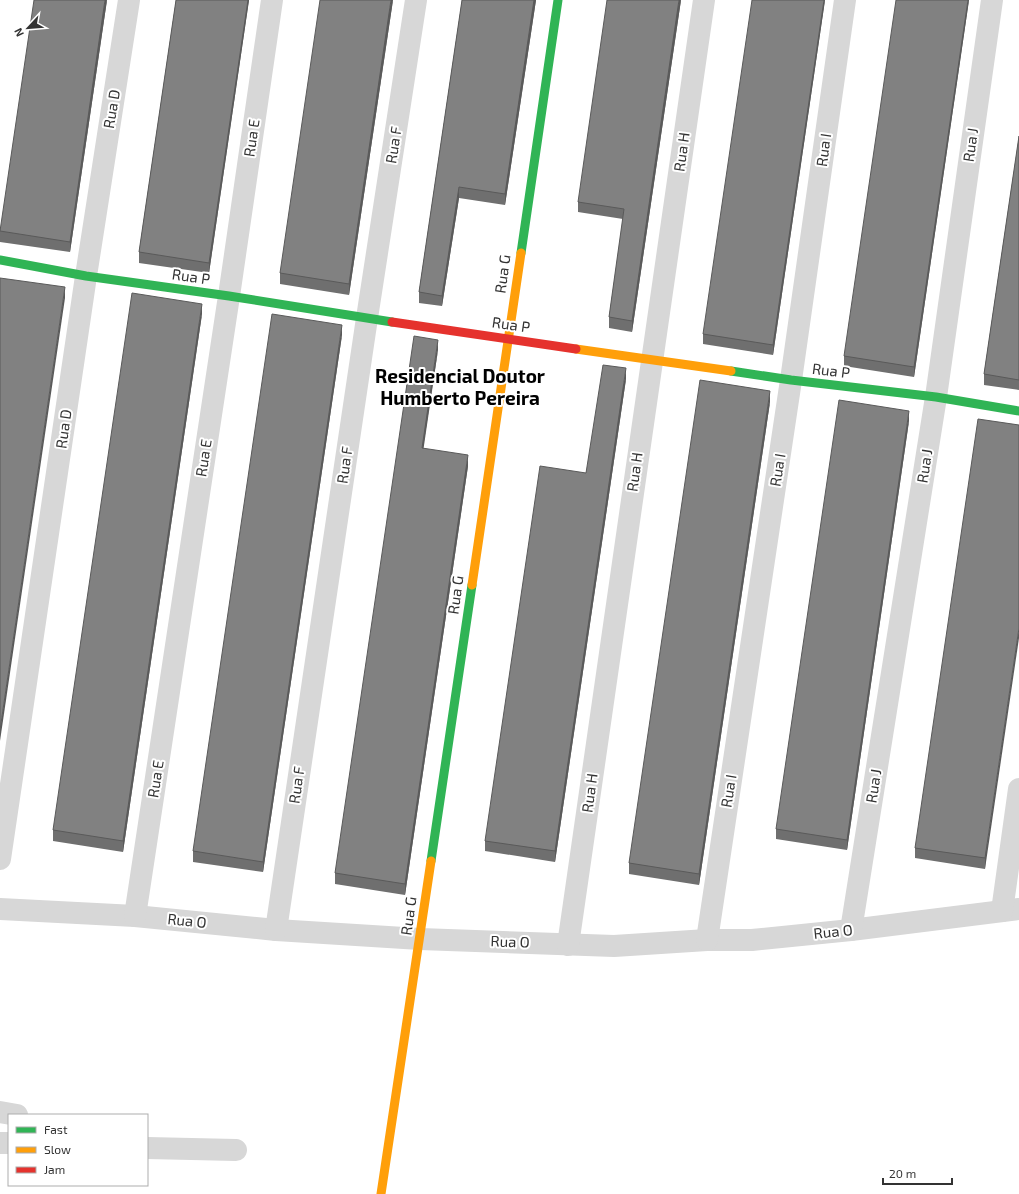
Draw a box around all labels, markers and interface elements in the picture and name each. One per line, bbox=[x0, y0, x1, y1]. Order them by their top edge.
north arrow bbox=[8, 8, 48, 48]
text: N bbox=[11, 26, 26, 39]
street label: Rua D bbox=[99, 88, 123, 130]
street label: Rua E bbox=[239, 118, 263, 158]
street label: Rua F bbox=[381, 125, 405, 165]
street label: Rua J bbox=[959, 127, 981, 163]
street label: Rua H bbox=[669, 131, 693, 173]
street label: Rua I bbox=[812, 132, 834, 168]
street label: Rua G bbox=[490, 253, 514, 294]
street label: Rua P bbox=[171, 264, 211, 288]
street label: Rua P bbox=[491, 312, 531, 336]
street label: Rua P bbox=[811, 359, 851, 381]
district label: Residencial Doutor Humberto Pereira bbox=[375, 364, 545, 409]
street label: Rua D bbox=[51, 408, 75, 450]
street label: Rua E bbox=[191, 438, 215, 478]
street label: Rua F bbox=[332, 445, 356, 485]
street label: Rua J bbox=[912, 448, 936, 484]
street label: Rua H bbox=[622, 451, 646, 493]
street label: Rua I bbox=[766, 452, 789, 488]
street label: Rua G bbox=[443, 574, 467, 615]
street label: Rua E bbox=[143, 759, 167, 799]
street label: Rua F bbox=[284, 765, 308, 805]
street label: Rua J bbox=[861, 768, 885, 804]
street label: Rua H bbox=[577, 772, 601, 814]
street label: Rua I bbox=[717, 773, 740, 809]
street label: Rua G bbox=[396, 895, 420, 936]
street label: Rua O bbox=[167, 909, 208, 931]
street label: Rua O bbox=[812, 920, 853, 942]
street label: Rua O bbox=[490, 931, 530, 951]
legend bbox=[8, 1114, 148, 1186]
text: Fast bbox=[44, 1122, 68, 1136]
text: Slow bbox=[44, 1142, 71, 1156]
scale bar bbox=[883, 1160, 952, 1186]
text: Jam bbox=[44, 1162, 65, 1176]
text: 20 m bbox=[889, 1166, 916, 1180]

